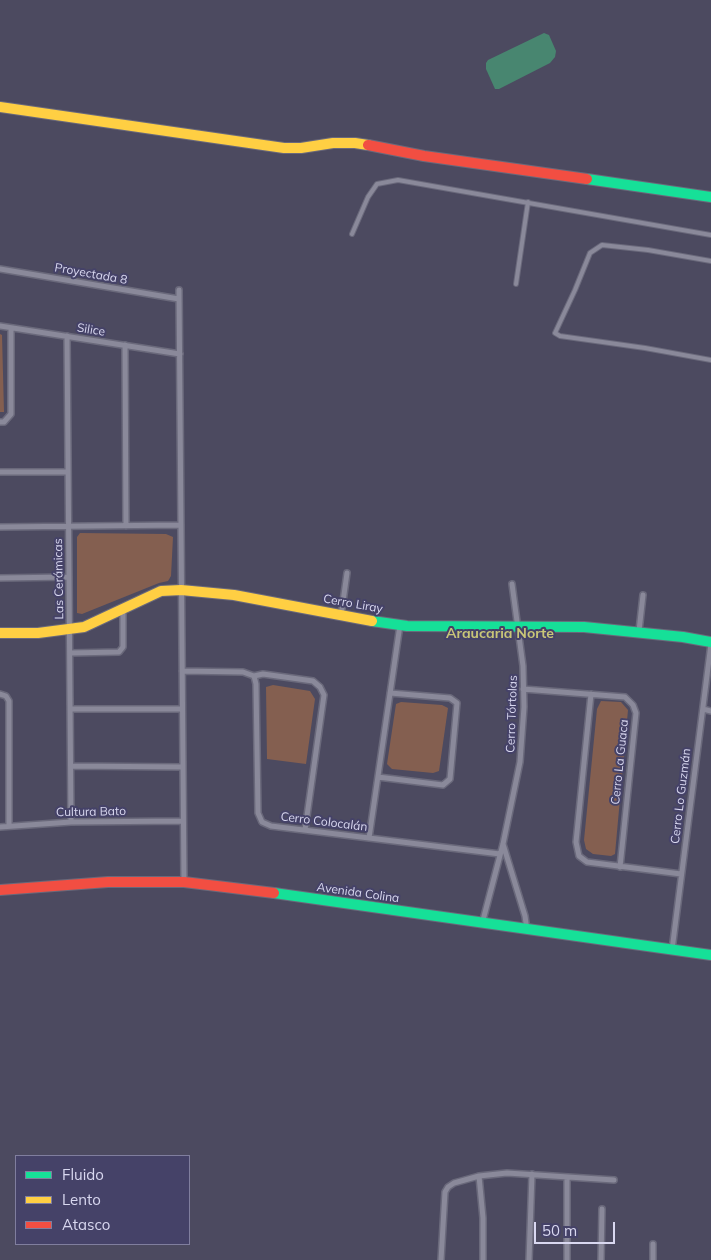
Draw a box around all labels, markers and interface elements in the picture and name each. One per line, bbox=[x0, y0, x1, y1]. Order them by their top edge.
street label: Proyectada 8 bbox=[53, 261, 129, 287]
street label: Silice bbox=[76, 321, 106, 339]
street label: Las Cerámicas bbox=[51, 538, 67, 620]
street label: Cerro Liray bbox=[322, 592, 384, 616]
district label: Araucaria Norte bbox=[446, 626, 554, 642]
street label: Cerro Tórtolas bbox=[503, 675, 521, 753]
street label: Cerro La Guaca bbox=[608, 719, 632, 805]
street label: Cerro Lo Guzmán bbox=[668, 747, 694, 845]
street label: Cultura Bato bbox=[56, 804, 126, 820]
street label: Cerro Colocalán bbox=[280, 810, 368, 834]
street label: Avenida Colina bbox=[316, 880, 400, 906]
legend bbox=[15, 1155, 190, 1245]
text: Fluido bbox=[62, 1165, 104, 1184]
text: Lento bbox=[62, 1190, 101, 1209]
scale bar bbox=[536, 1212, 617, 1244]
text: Atasco bbox=[62, 1215, 110, 1234]
text: 50 m bbox=[542, 1221, 577, 1240]

